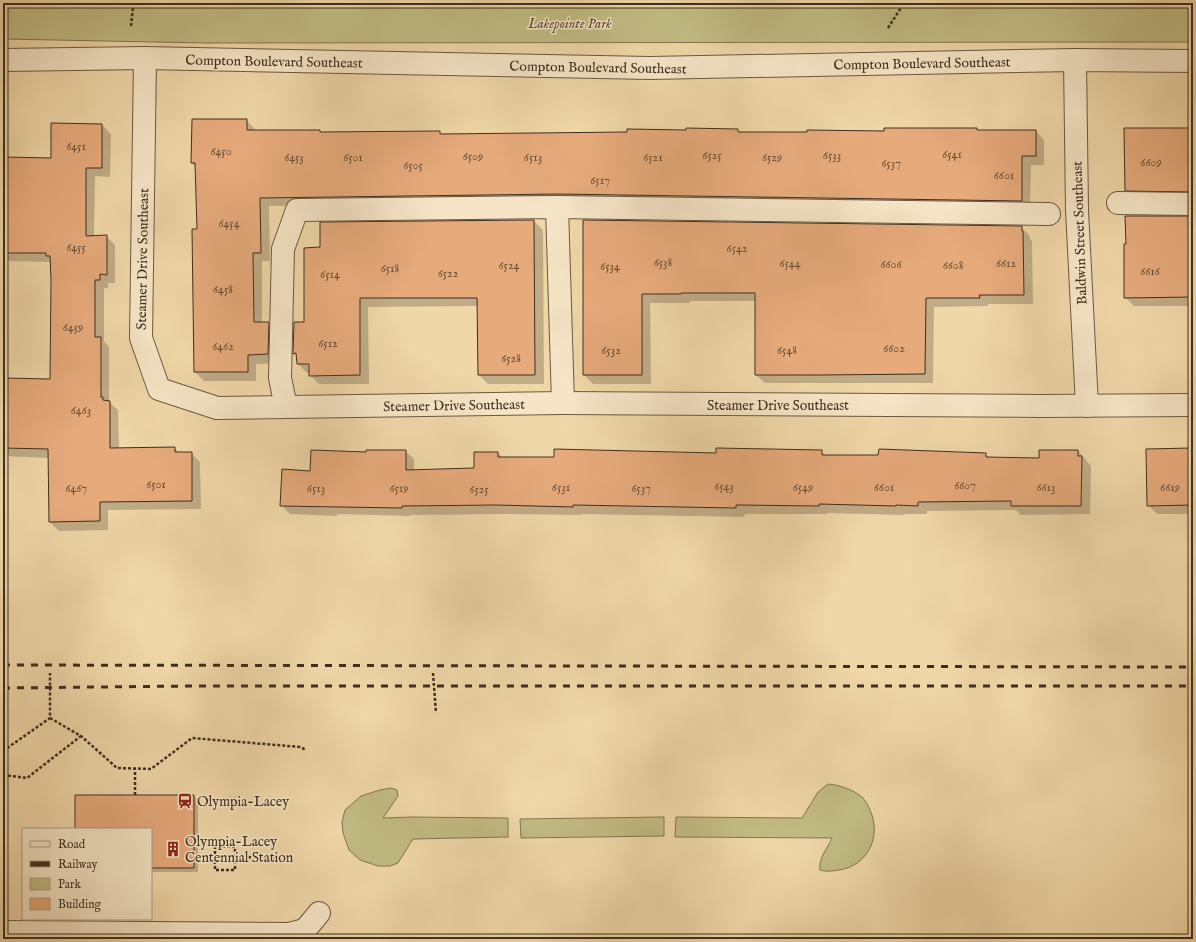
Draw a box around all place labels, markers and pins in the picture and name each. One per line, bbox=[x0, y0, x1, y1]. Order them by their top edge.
station icon: Olympia-Lacey bbox=[176, 792, 194, 810]
place label: Olympia-Lacey bbox=[197, 793, 289, 811]
place label: Olympia-Lacey Centennial Station bbox=[185, 833, 294, 867]
building icon: Olympia-Lacey Centennial Station bbox=[164, 840, 182, 858]

